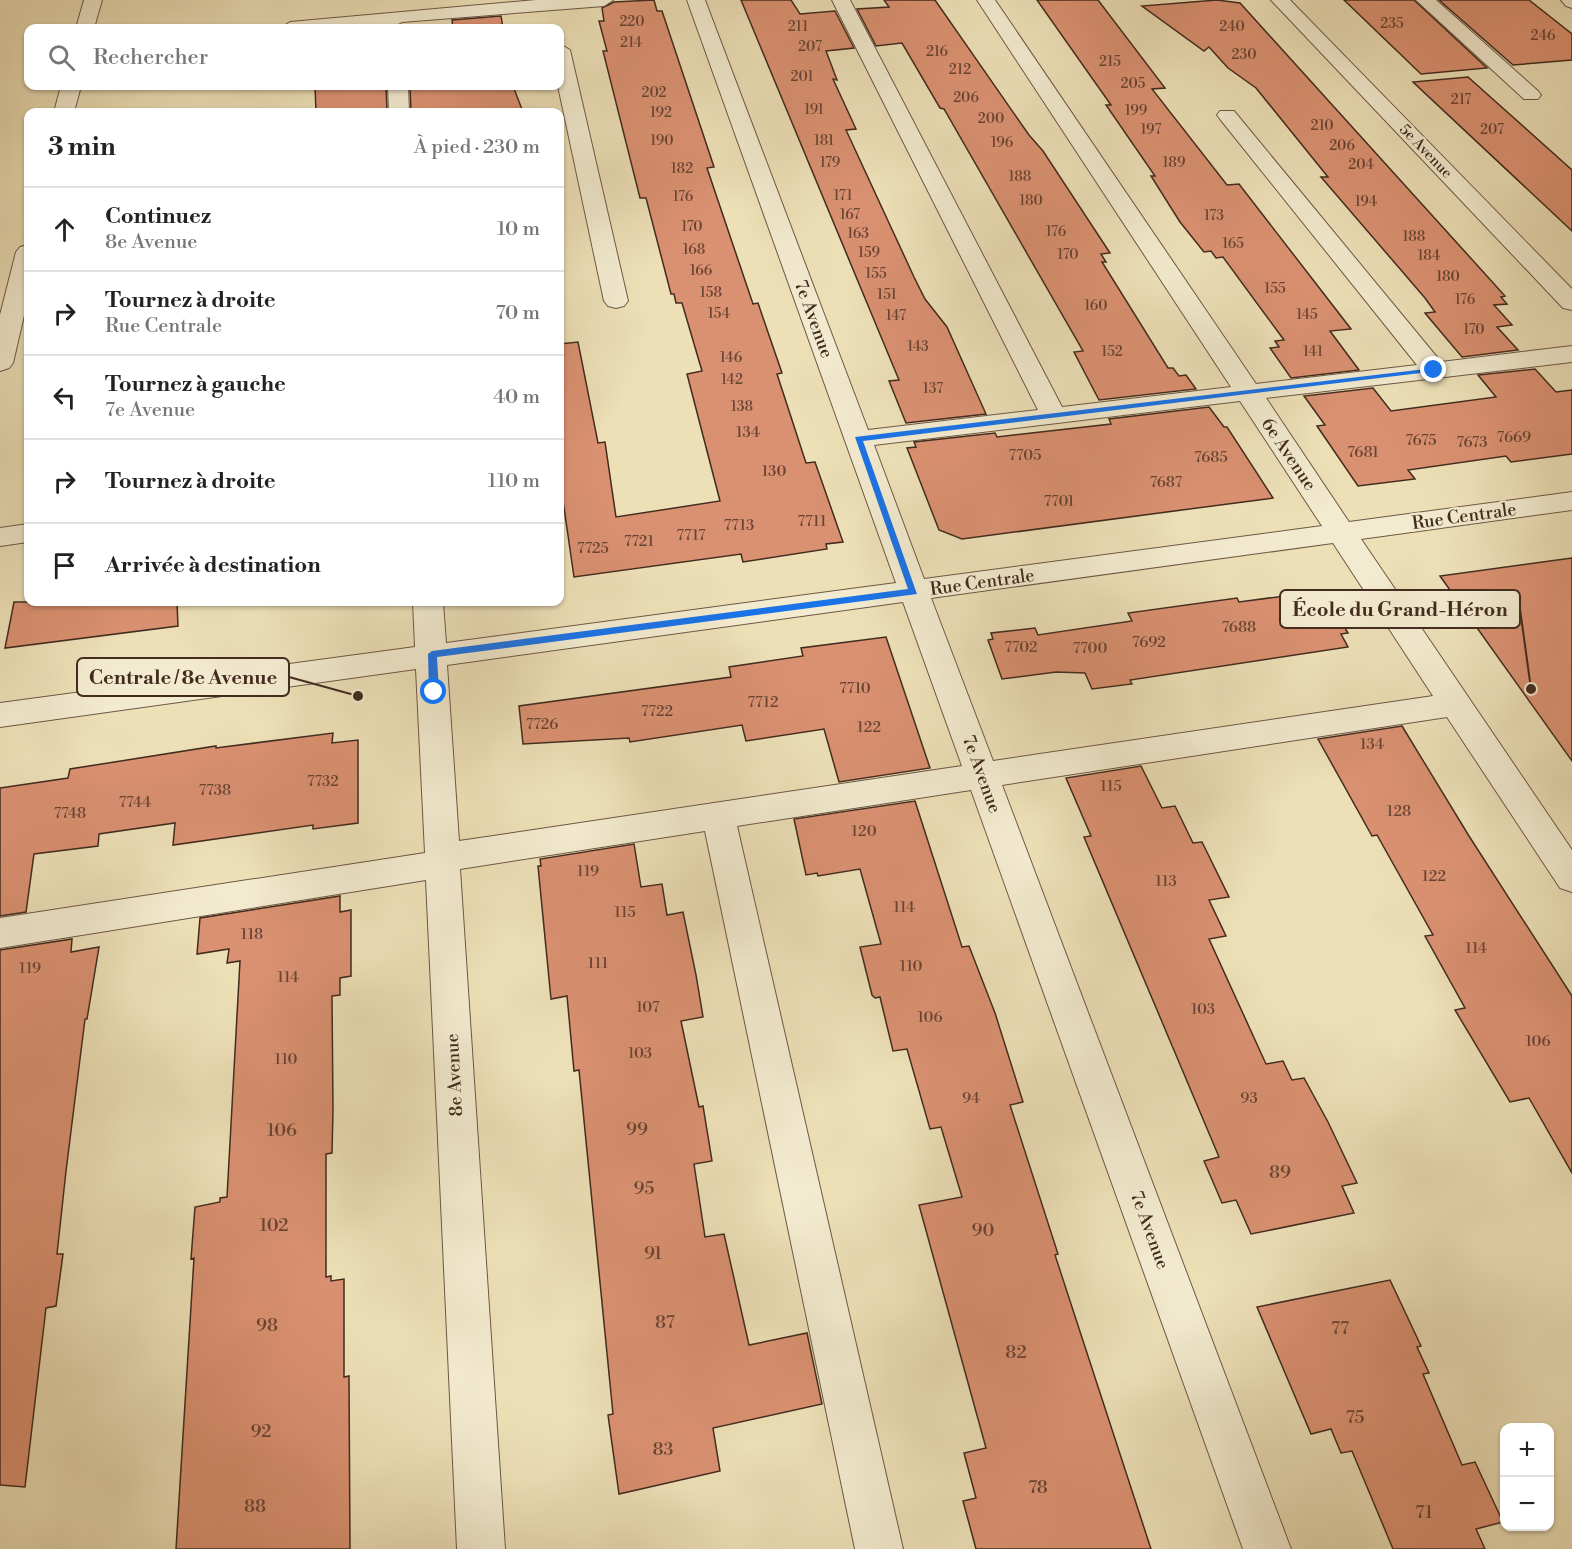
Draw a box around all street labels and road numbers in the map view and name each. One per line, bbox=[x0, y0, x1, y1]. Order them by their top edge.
street label: 5e Avenue bbox=[1395, 120, 1456, 183]
street label: 7e Avenue bbox=[789, 277, 838, 361]
street label: 6e Avenue bbox=[1256, 413, 1321, 495]
street label: Rue Centrale bbox=[1410, 498, 1518, 535]
street label: Rue Centrale bbox=[928, 564, 1036, 601]
street label: 7e Avenue bbox=[957, 732, 1006, 816]
street label: 8e Avenue bbox=[441, 1033, 468, 1117]
street label: 7e Avenue bbox=[1125, 1188, 1174, 1272]

